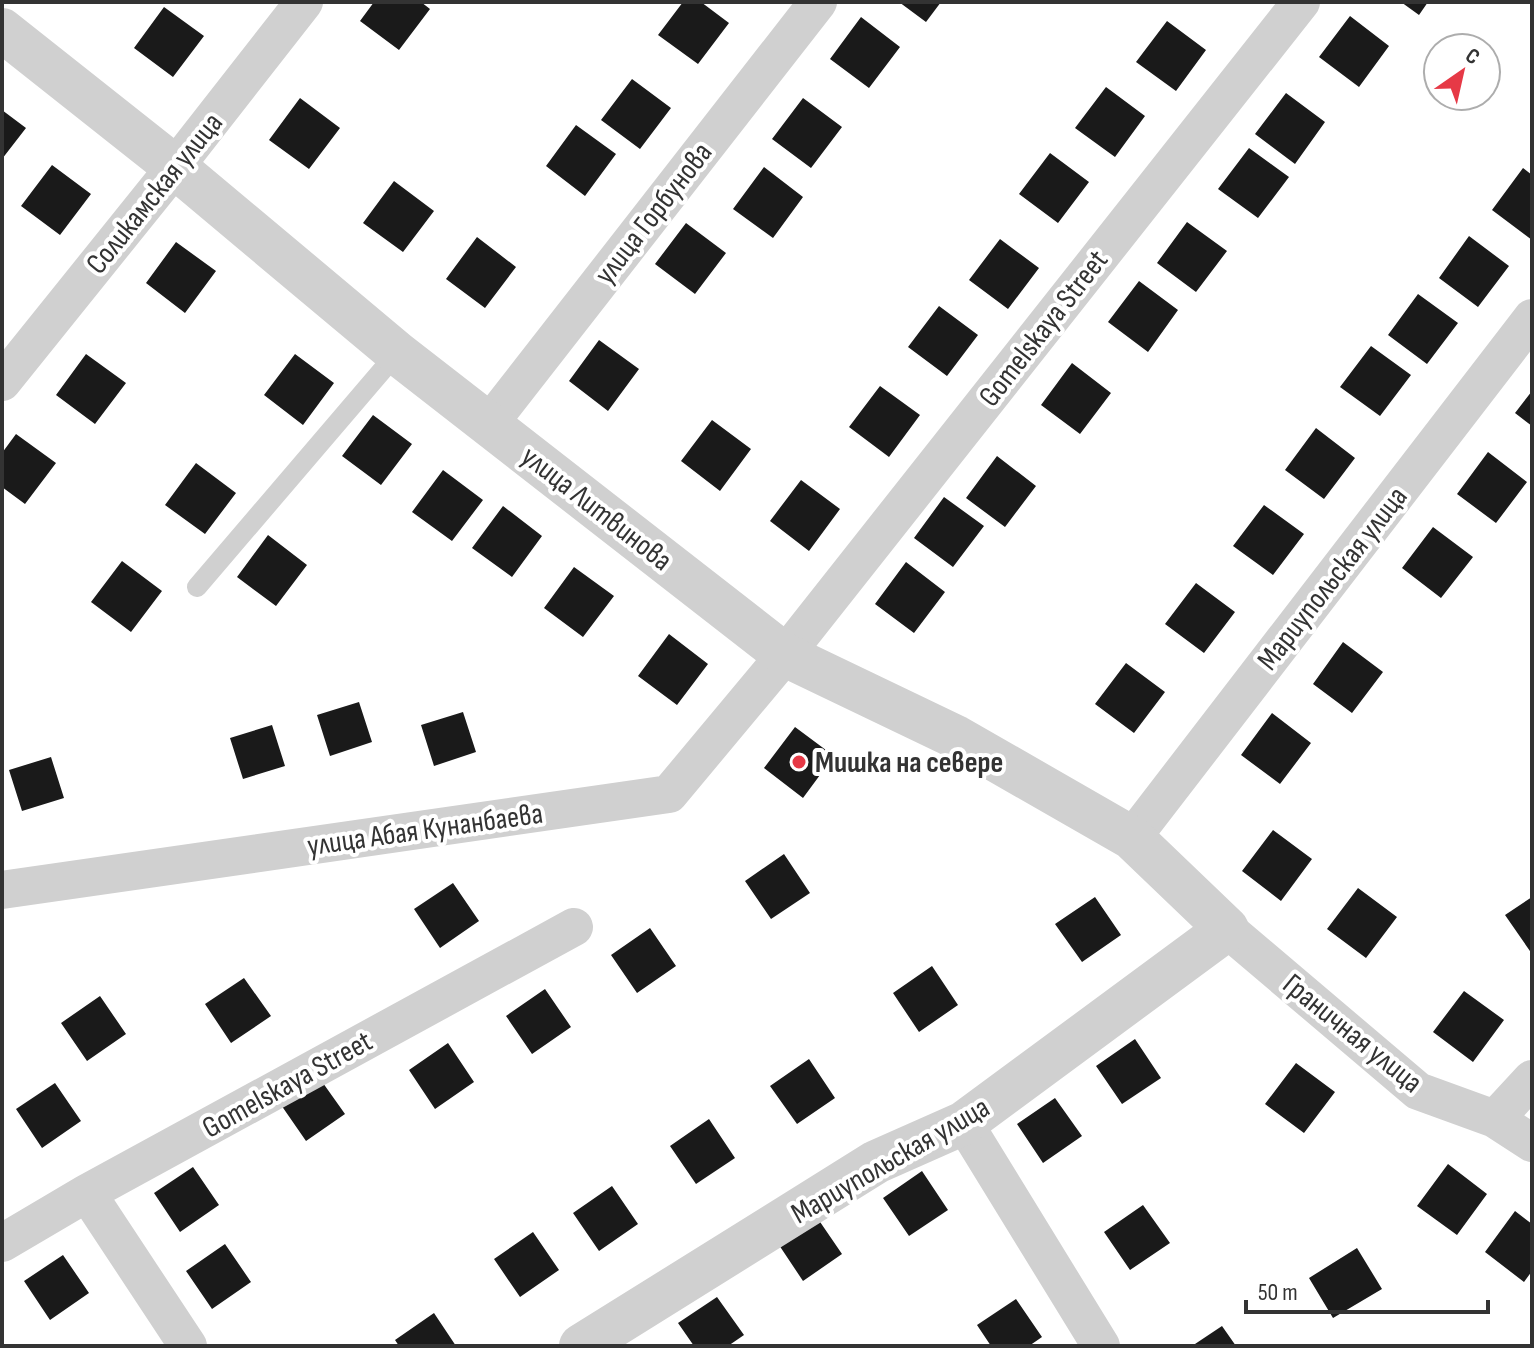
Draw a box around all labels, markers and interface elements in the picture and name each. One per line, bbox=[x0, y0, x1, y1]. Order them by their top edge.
north arrow bbox=[1422, 32, 1502, 112]
text: С bbox=[1460, 42, 1485, 71]
street label: Соликамская улица bbox=[79, 106, 231, 281]
street label: улица Горбунова bbox=[587, 136, 720, 292]
street label: Gomelskaya Street bbox=[972, 243, 1116, 414]
street label: улица Литвинова bbox=[514, 439, 679, 579]
street label: Мариупольская улица bbox=[1250, 480, 1416, 677]
place label: Мишка на севере bbox=[815, 745, 1003, 781]
marker: Мишка на севере bbox=[790, 753, 808, 771]
street label: улица Абая Кунанбаева bbox=[305, 796, 545, 864]
street label: Граничная улица bbox=[1275, 967, 1429, 1101]
street label: Gomelskaya Street bbox=[196, 1023, 379, 1146]
street label: Мариупольская улица bbox=[785, 1090, 996, 1232]
scale bar bbox=[1246, 1264, 1488, 1314]
text: 50 m bbox=[1258, 1278, 1298, 1307]

